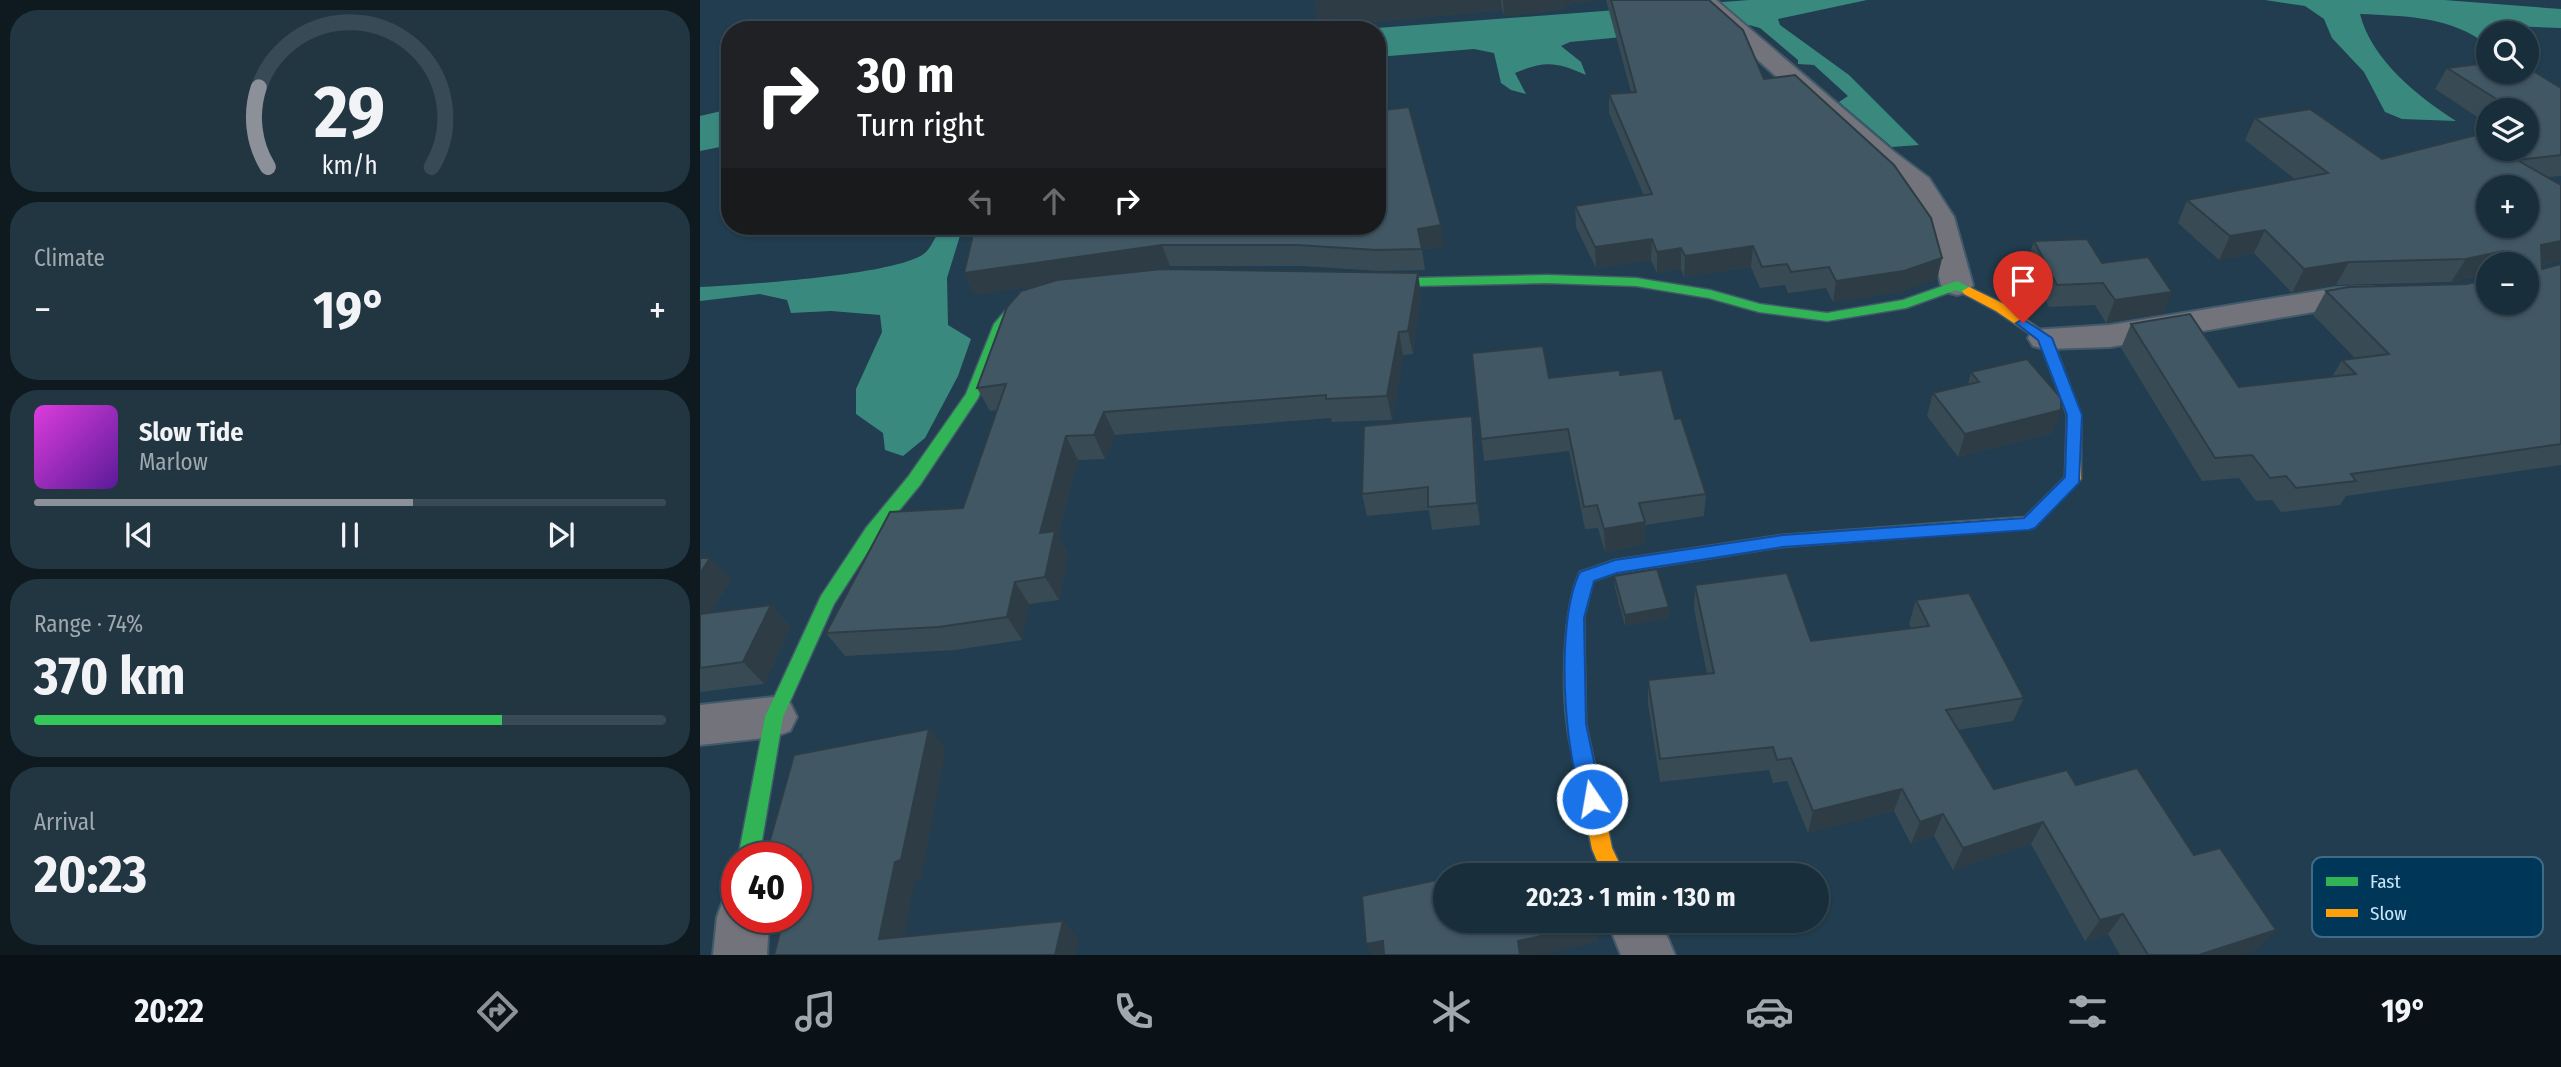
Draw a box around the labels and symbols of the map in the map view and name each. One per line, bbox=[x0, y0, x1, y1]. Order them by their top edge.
pin bbox=[1993, 251, 2053, 323]
position arrow bbox=[1555, 762, 1629, 836]
speed limit sign: 40 bbox=[721, 842, 812, 933]
legend bbox=[2312, 857, 2543, 937]
text: Fast bbox=[2370, 870, 2401, 893]
text: Slow bbox=[2370, 902, 2407, 925]

